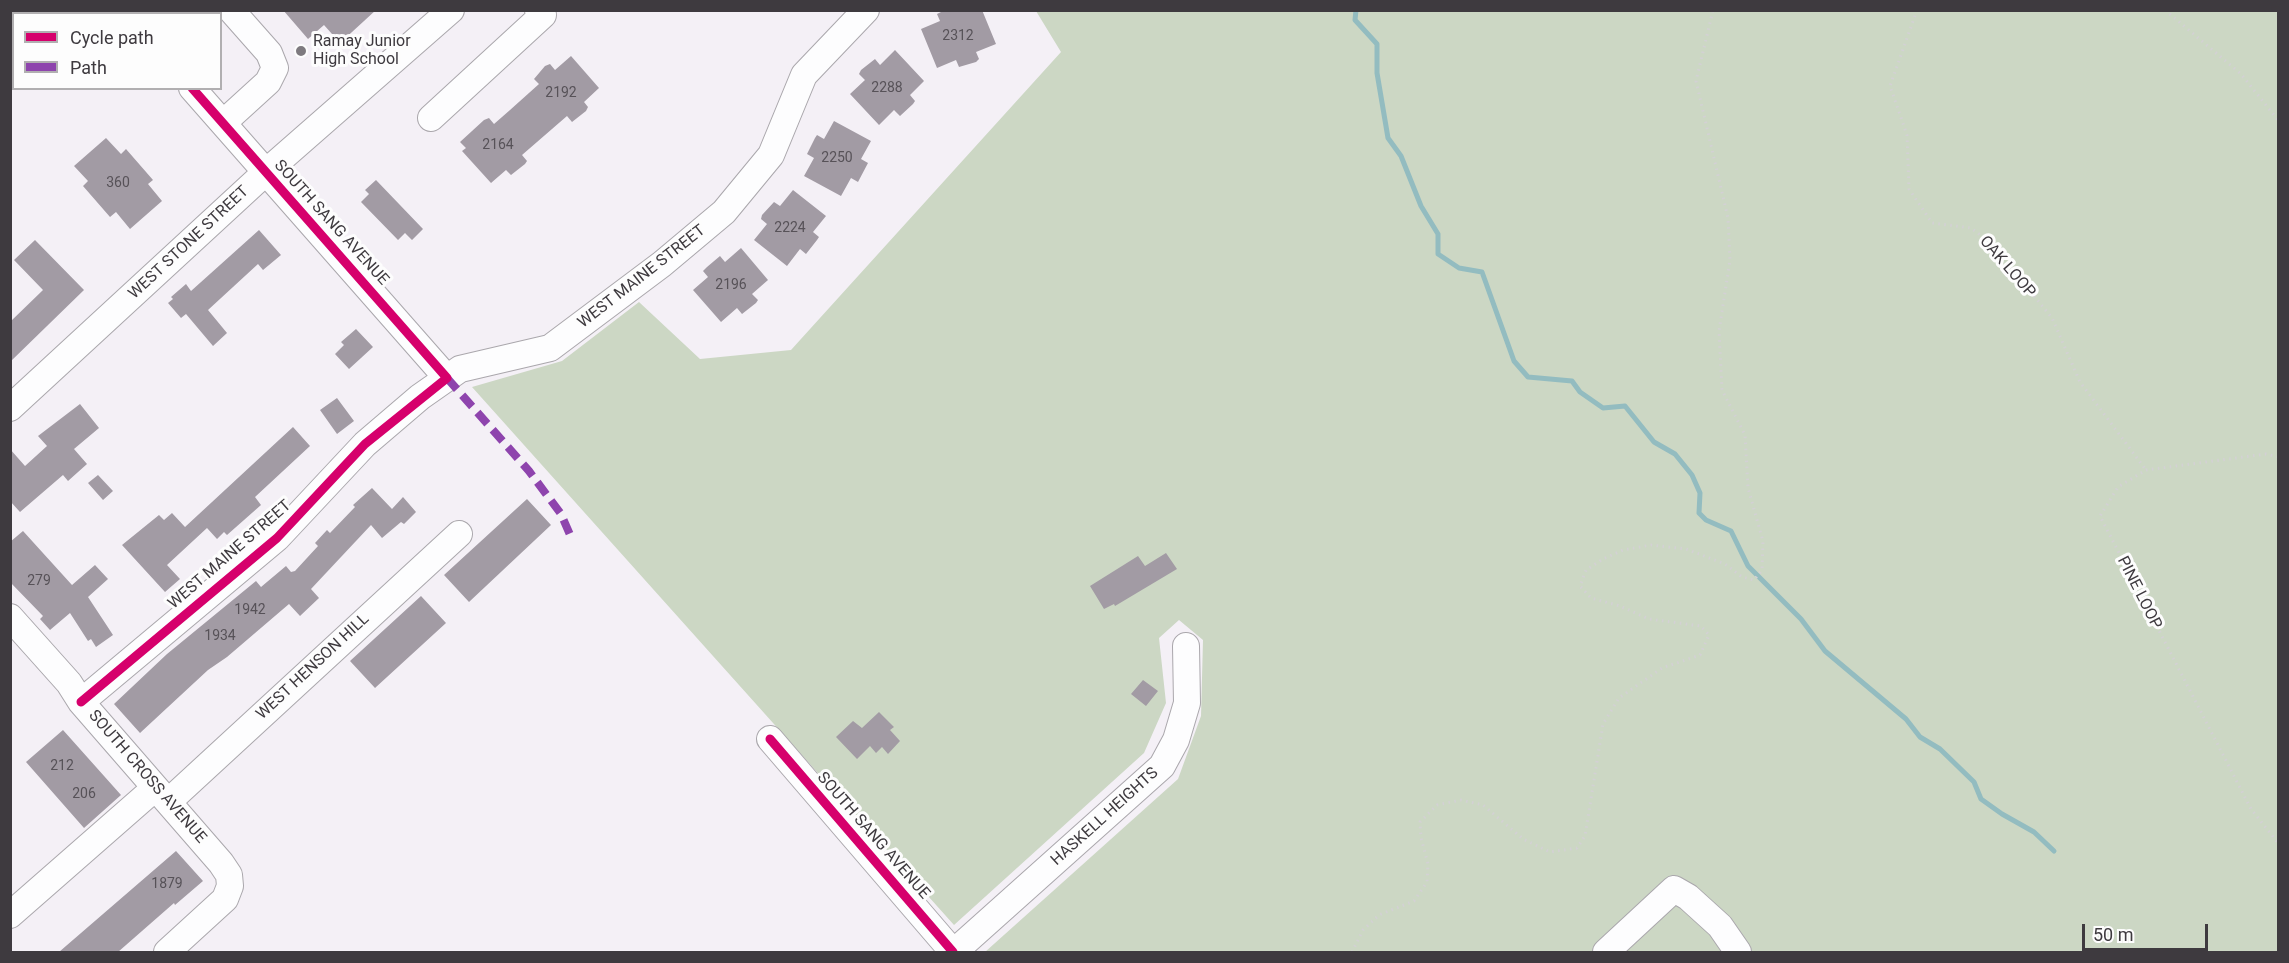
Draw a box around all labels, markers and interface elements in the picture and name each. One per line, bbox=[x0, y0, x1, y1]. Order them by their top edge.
legend bbox=[12, 12, 222, 90]
text: Cycle path bbox=[70, 27, 154, 48]
house number: 2312 bbox=[942, 28, 974, 44]
place label: Ramay Junior High School bbox=[313, 32, 411, 70]
marker: Ramay Junior High School bbox=[294, 44, 308, 58]
text: Path bbox=[70, 57, 107, 78]
house number: 2288 bbox=[871, 80, 903, 96]
house number: 2192 bbox=[545, 85, 577, 101]
house number: 2164 bbox=[482, 137, 514, 153]
house number: 2250 bbox=[821, 150, 853, 166]
street label: SOUTH SANG AVENUE bbox=[270, 156, 392, 290]
house number: 360 bbox=[106, 175, 130, 191]
street label: WEST STONE STREET bbox=[125, 182, 253, 304]
house number: 2224 bbox=[774, 220, 806, 236]
street label: WEST MAINE STREET bbox=[574, 221, 710, 333]
street label: OAK LOOP bbox=[1975, 232, 2039, 302]
house number: 2196 bbox=[715, 277, 747, 293]
street label: WEST MAINE STREET bbox=[165, 496, 295, 614]
street label: PINE LOOP bbox=[2112, 553, 2166, 633]
house number: 279 bbox=[27, 573, 51, 589]
house number: 1942 bbox=[234, 602, 266, 618]
street label: WEST HENSON HILL bbox=[253, 610, 373, 724]
house number: 1934 bbox=[204, 628, 236, 644]
street label: SOUTH CROSS AVENUE bbox=[84, 707, 210, 847]
house number: 212 bbox=[50, 758, 74, 774]
street label: HASKELL HEIGHTS bbox=[1047, 764, 1163, 870]
street label: SOUTH SANG AVENUE bbox=[813, 769, 933, 903]
house number: 206 bbox=[72, 786, 96, 802]
house number: 1879 bbox=[151, 876, 183, 892]
scale bar bbox=[2085, 912, 2211, 950]
text: 50 m bbox=[2093, 924, 2133, 945]

